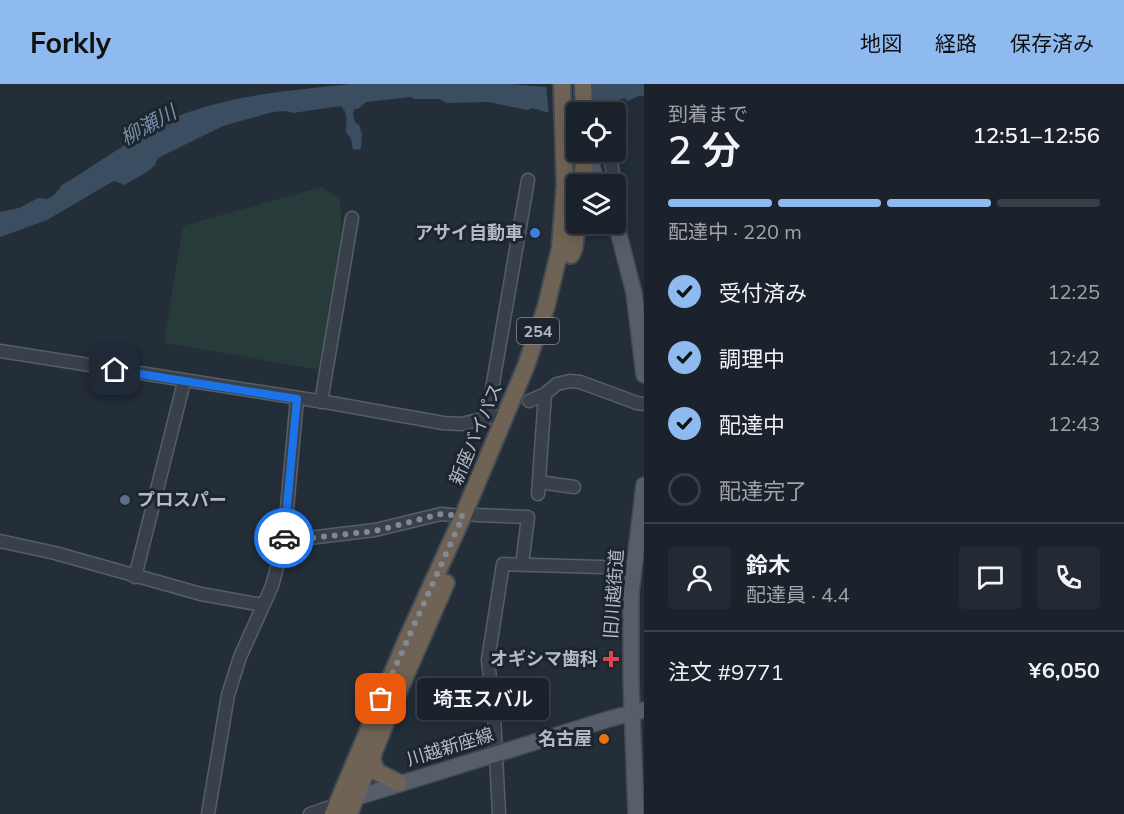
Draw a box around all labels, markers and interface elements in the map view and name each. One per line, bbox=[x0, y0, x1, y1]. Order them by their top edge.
text: Forkly bbox=[30, 25, 111, 60]
text: 地図 bbox=[860, 30, 902, 56]
text: 経路 bbox=[935, 30, 977, 56]
text: 保存済み bbox=[1010, 30, 1094, 56]
water label: 柳瀬川 bbox=[115, 98, 182, 150]
text: 到着まで bbox=[668, 101, 748, 126]
map controls bbox=[566, 102, 626, 234]
button: locate bbox=[566, 102, 626, 162]
text: 12:51–12:56 bbox=[973, 121, 1100, 149]
text: 2 分 bbox=[668, 125, 741, 174]
button: layers bbox=[566, 174, 626, 234]
text: 配達中 · 220 m bbox=[668, 219, 802, 244]
place label: アサイ自動車 bbox=[415, 221, 523, 244]
marker: アサイ自動車 bbox=[528, 226, 542, 240]
icon: check bbox=[668, 275, 701, 308]
text: 受付済み bbox=[719, 279, 807, 307]
text: 12:25 bbox=[1047, 279, 1100, 304]
road number: 254 bbox=[517, 318, 559, 344]
icon: check bbox=[668, 341, 701, 374]
pin bbox=[89, 344, 140, 395]
text: 調理中 bbox=[719, 345, 785, 373]
text: 12:42 bbox=[1047, 345, 1100, 370]
icon: home bbox=[98, 353, 131, 386]
street label: 新座バイパス bbox=[444, 380, 507, 488]
icon: check bbox=[668, 407, 701, 440]
text: 配達中 bbox=[719, 411, 785, 439]
text: 12:43 bbox=[1047, 411, 1100, 436]
text: 配達完了 bbox=[719, 477, 807, 505]
place label: プロスパー bbox=[137, 488, 227, 511]
marker: プロスパー bbox=[118, 493, 132, 507]
courier bbox=[254, 508, 314, 568]
icon: car bbox=[268, 522, 301, 555]
button: person bbox=[668, 546, 731, 609]
button: chat bbox=[959, 546, 1022, 609]
button: phone bbox=[1037, 546, 1100, 609]
street label: 旧川越街道 bbox=[599, 548, 628, 640]
text: 鈴木 bbox=[746, 551, 790, 579]
text: 配達員 · 4.4 bbox=[746, 582, 850, 607]
place label: オギシマ歯科 bbox=[490, 647, 598, 670]
marker: オギシマ歯科 bbox=[602, 650, 620, 668]
text: ¥6,050 bbox=[1029, 656, 1100, 684]
text: 注文 #9771 bbox=[668, 658, 784, 686]
pin bbox=[355, 673, 406, 724]
callout: 埼玉スバル bbox=[417, 678, 549, 720]
icon: bag bbox=[364, 682, 397, 715]
text: 埼玉スバル bbox=[433, 686, 533, 711]
street label: 川越新座線 bbox=[403, 722, 496, 771]
place label: 名古屋 bbox=[538, 727, 592, 750]
marker: 名古屋 bbox=[597, 732, 611, 746]

